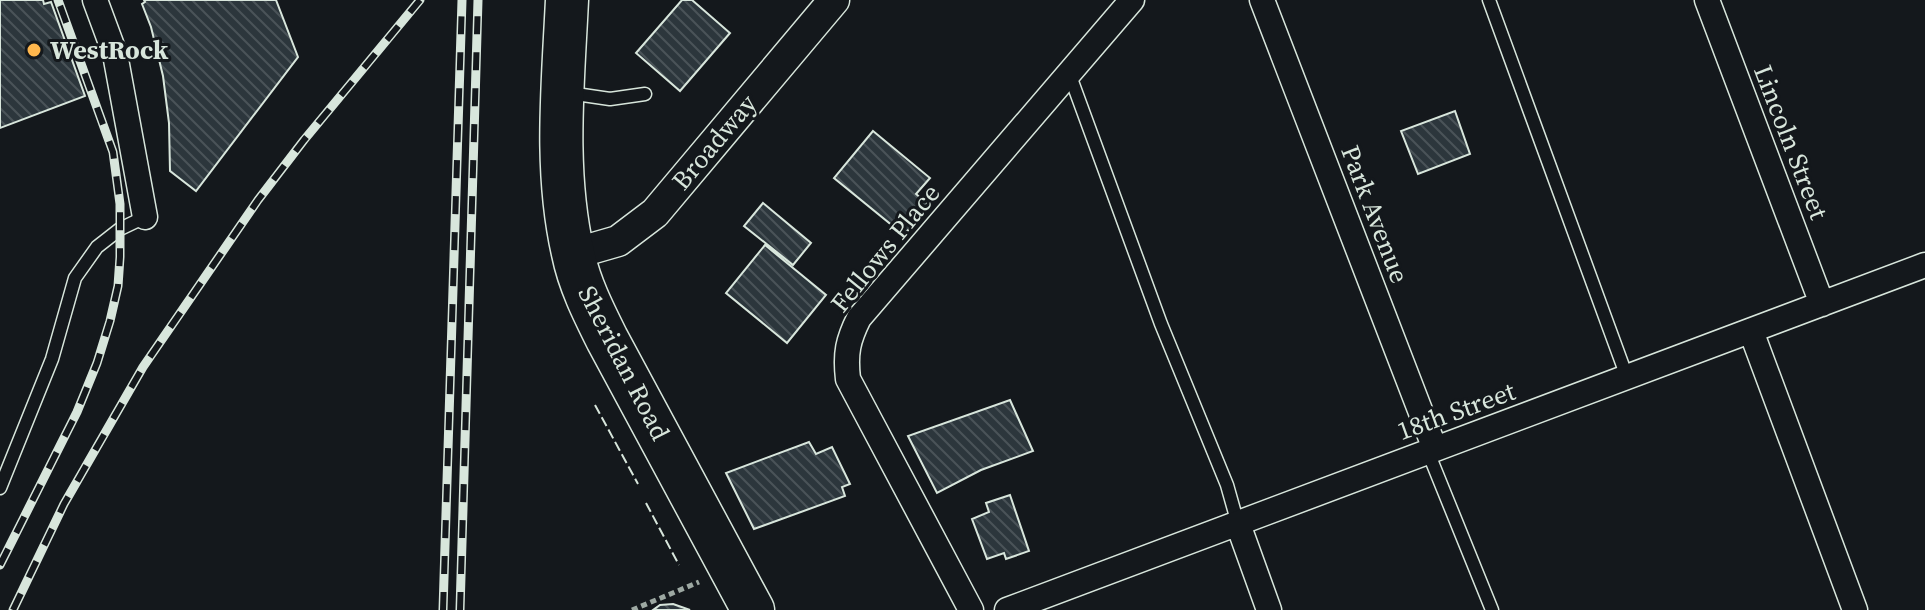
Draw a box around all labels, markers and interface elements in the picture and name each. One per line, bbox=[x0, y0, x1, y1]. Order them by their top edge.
place label: WestRock bbox=[50, 32, 169, 68]
marker: WestRock bbox=[25, 41, 43, 59]
street label: Lincoln Street bbox=[1745, 60, 1837, 225]
street label: Broadway bbox=[663, 86, 765, 198]
street label: Park Avenue bbox=[1332, 140, 1418, 288]
street label: Fellows Place bbox=[822, 176, 948, 320]
street label: Sheridan Road bbox=[570, 280, 679, 447]
street label: 18th Street bbox=[1392, 373, 1521, 449]

